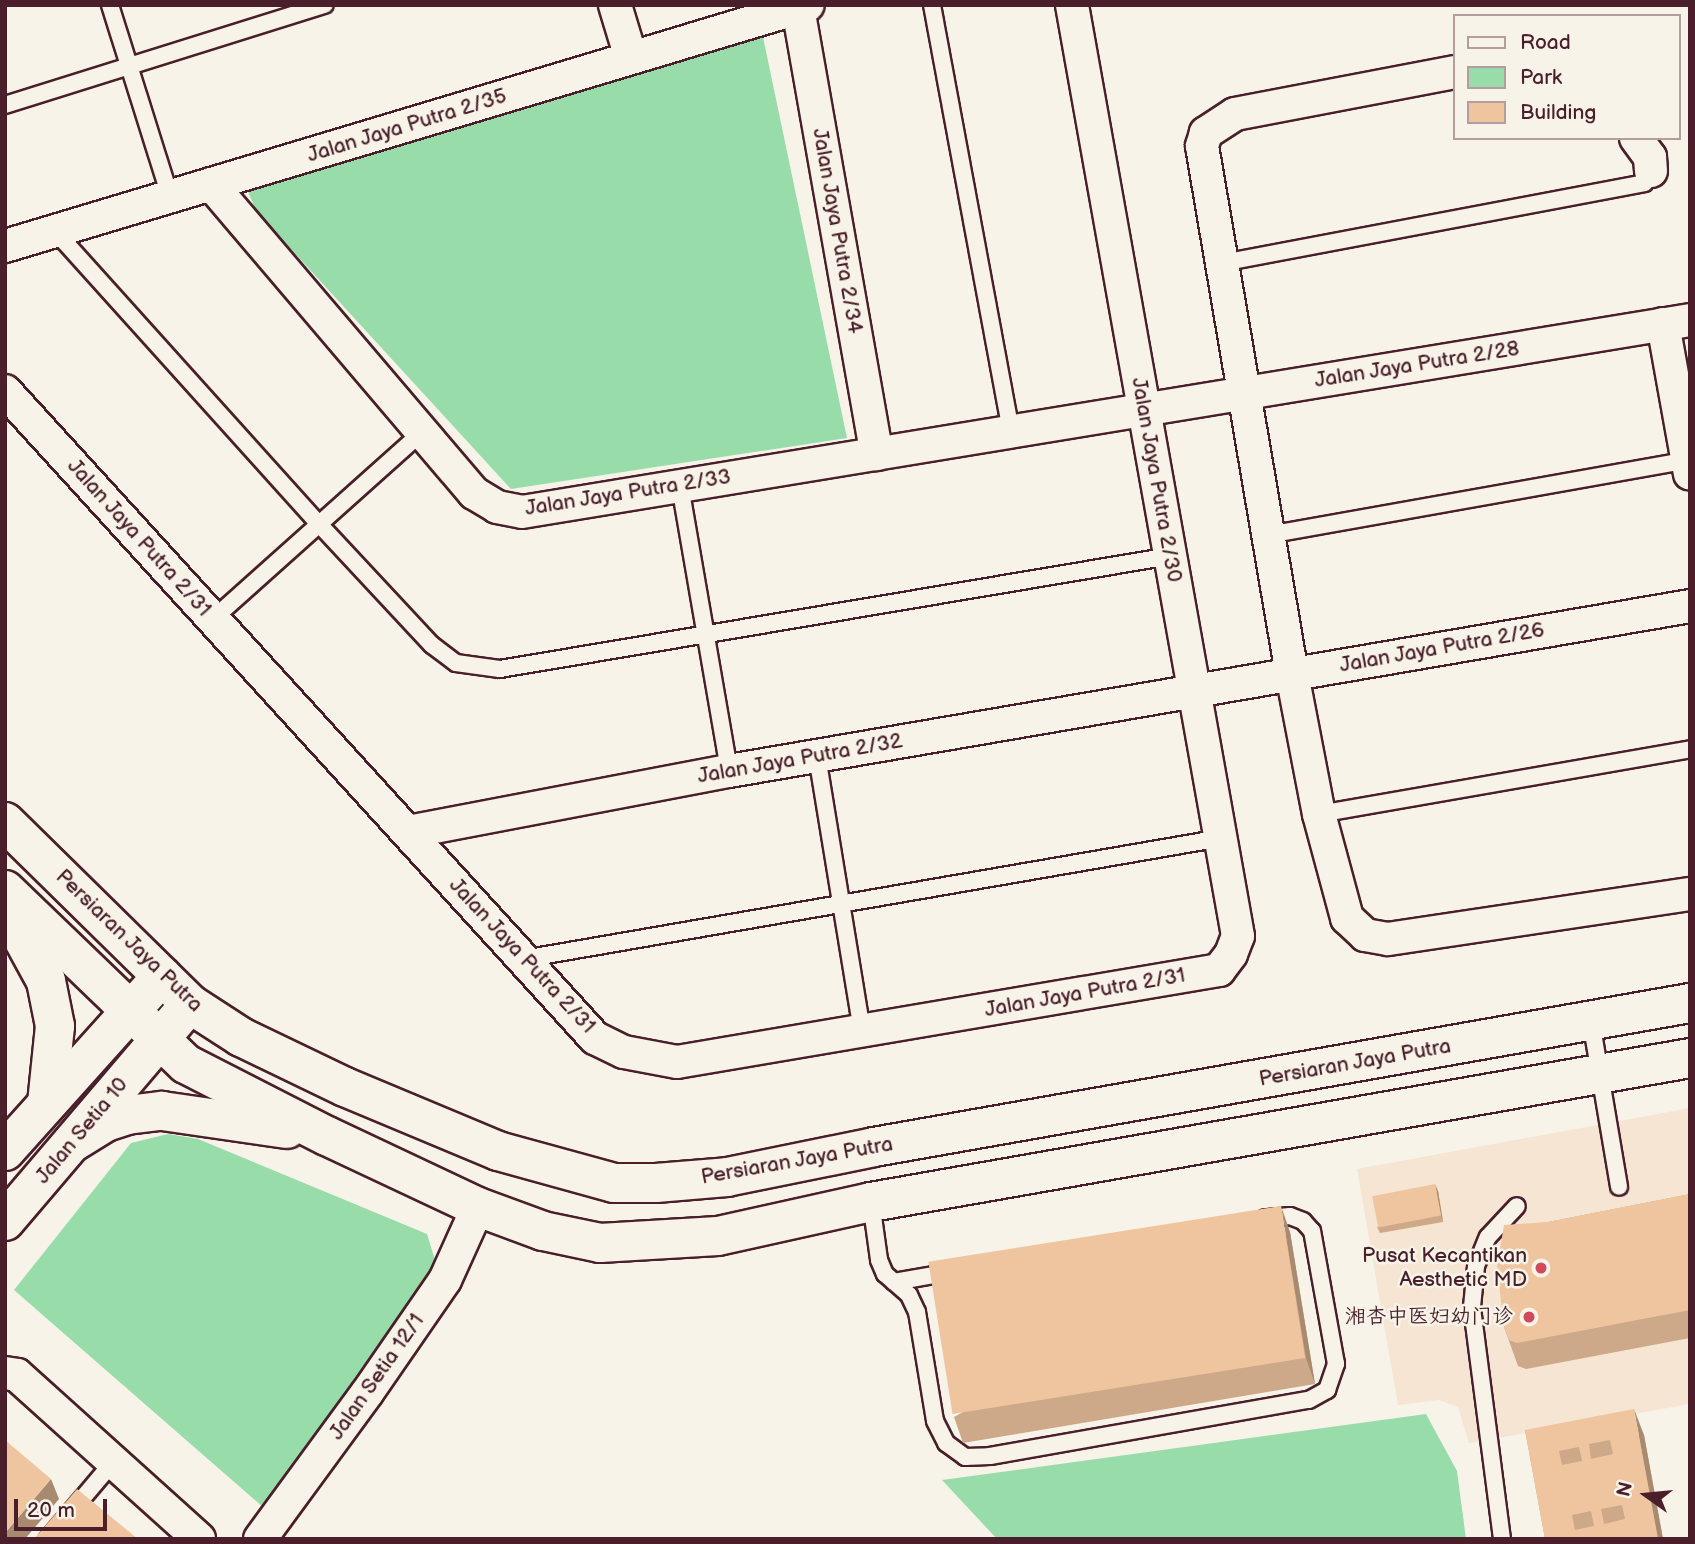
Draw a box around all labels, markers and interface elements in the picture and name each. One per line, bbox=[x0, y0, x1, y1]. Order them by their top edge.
legend bbox=[1454, 14, 1681, 140]
text: Road bbox=[1520, 30, 1571, 55]
text: Park bbox=[1520, 65, 1562, 90]
street label: Jalan Jaya Putra 2/35 bbox=[304, 84, 510, 168]
text: Building bbox=[1520, 100, 1596, 125]
street label: Jalan Jaya Putra 2/34 bbox=[806, 126, 868, 336]
street label: Jalan Jaya Putra 2/28 bbox=[1312, 336, 1522, 394]
street label: Jalan Jaya Putra 2/30 bbox=[1125, 375, 1187, 585]
street label: Jalan Jaya Putra 2/31 bbox=[61, 454, 217, 622]
street label: Jalan Jaya Putra 2/33 bbox=[523, 464, 733, 522]
street label: Jalan Jaya Putra 2/26 bbox=[1337, 617, 1547, 679]
street label: Jalan Jaya Putra 2/32 bbox=[695, 728, 905, 790]
street label: Persiaran Jaya Putra bbox=[50, 864, 208, 1018]
street label: Jalan Jaya Putra 2/31 bbox=[443, 873, 601, 1039]
street label: Jalan Jaya Putra 2/31 bbox=[982, 963, 1188, 1023]
street label: Persiaran Jaya Putra bbox=[1257, 1034, 1453, 1092]
street label: Jalan Setia 10 bbox=[30, 1073, 134, 1189]
street label: Persiaran Jaya Putra bbox=[699, 1132, 895, 1190]
place label: Pusat Kecantikan Aesthetic MD bbox=[1362, 1243, 1527, 1293]
marker: Pusat Kecantikan Aesthetic MD bbox=[1533, 1260, 1549, 1276]
place label: 湘杏中医妇幼门诊 bbox=[1345, 1304, 1513, 1330]
marker: 湘杏中医妇幼门诊 bbox=[1519, 1307, 1539, 1327]
street label: Jalan Setia 12/1 bbox=[324, 1309, 430, 1445]
north arrow bbox=[1611, 1460, 1681, 1530]
text: N bbox=[1612, 1480, 1638, 1499]
scale bar bbox=[18, 1484, 110, 1528]
text: 20 m bbox=[27, 1498, 75, 1523]

